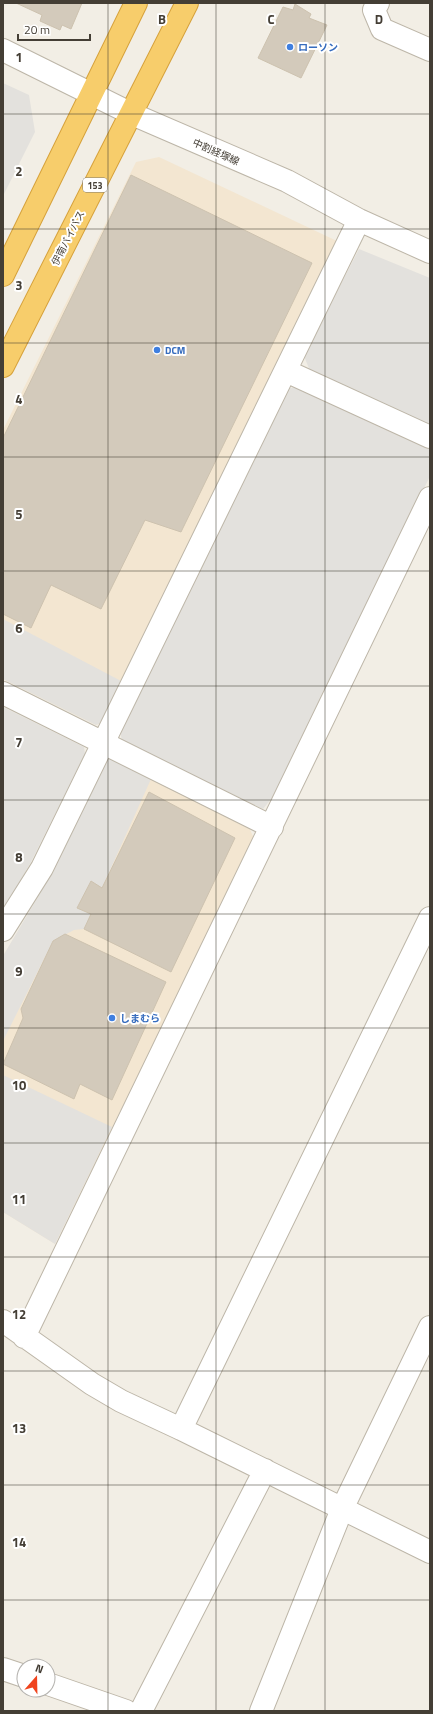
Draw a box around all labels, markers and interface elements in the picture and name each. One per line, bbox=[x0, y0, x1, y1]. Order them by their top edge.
text: B bbox=[158, 9, 166, 29]
text: C bbox=[267, 9, 275, 29]
text: D bbox=[375, 9, 383, 29]
scale bar bbox=[18, 16, 90, 42]
text: 20 m bbox=[24, 20, 50, 39]
place label: ローソン bbox=[298, 40, 338, 55]
marker: ローソン bbox=[285, 42, 295, 52]
text: 1 bbox=[15, 47, 23, 67]
street label: 中割経塚線 bbox=[190, 135, 242, 169]
text: 2 bbox=[15, 161, 23, 181]
road number: 153 bbox=[83, 178, 107, 192]
street label: 伊南バイパス bbox=[48, 208, 88, 268]
text: 3 bbox=[15, 275, 23, 295]
place label: DCM bbox=[165, 343, 185, 358]
marker: DCM bbox=[152, 345, 162, 355]
text: 4 bbox=[15, 389, 23, 409]
text: 5 bbox=[15, 504, 23, 524]
text: 6 bbox=[15, 618, 23, 638]
text: 7 bbox=[15, 732, 23, 752]
text: 8 bbox=[15, 847, 23, 867]
text: 9 bbox=[15, 961, 23, 981]
place label: しまむら bbox=[120, 1011, 160, 1026]
marker: しまむら bbox=[107, 1013, 117, 1023]
text: 10 bbox=[12, 1075, 26, 1095]
text: 11 bbox=[12, 1189, 26, 1209]
text: 12 bbox=[12, 1304, 26, 1324]
text: 13 bbox=[12, 1418, 26, 1438]
text: 14 bbox=[12, 1532, 26, 1552]
north arrow bbox=[16, 1658, 56, 1698]
text: N bbox=[33, 1660, 46, 1677]

